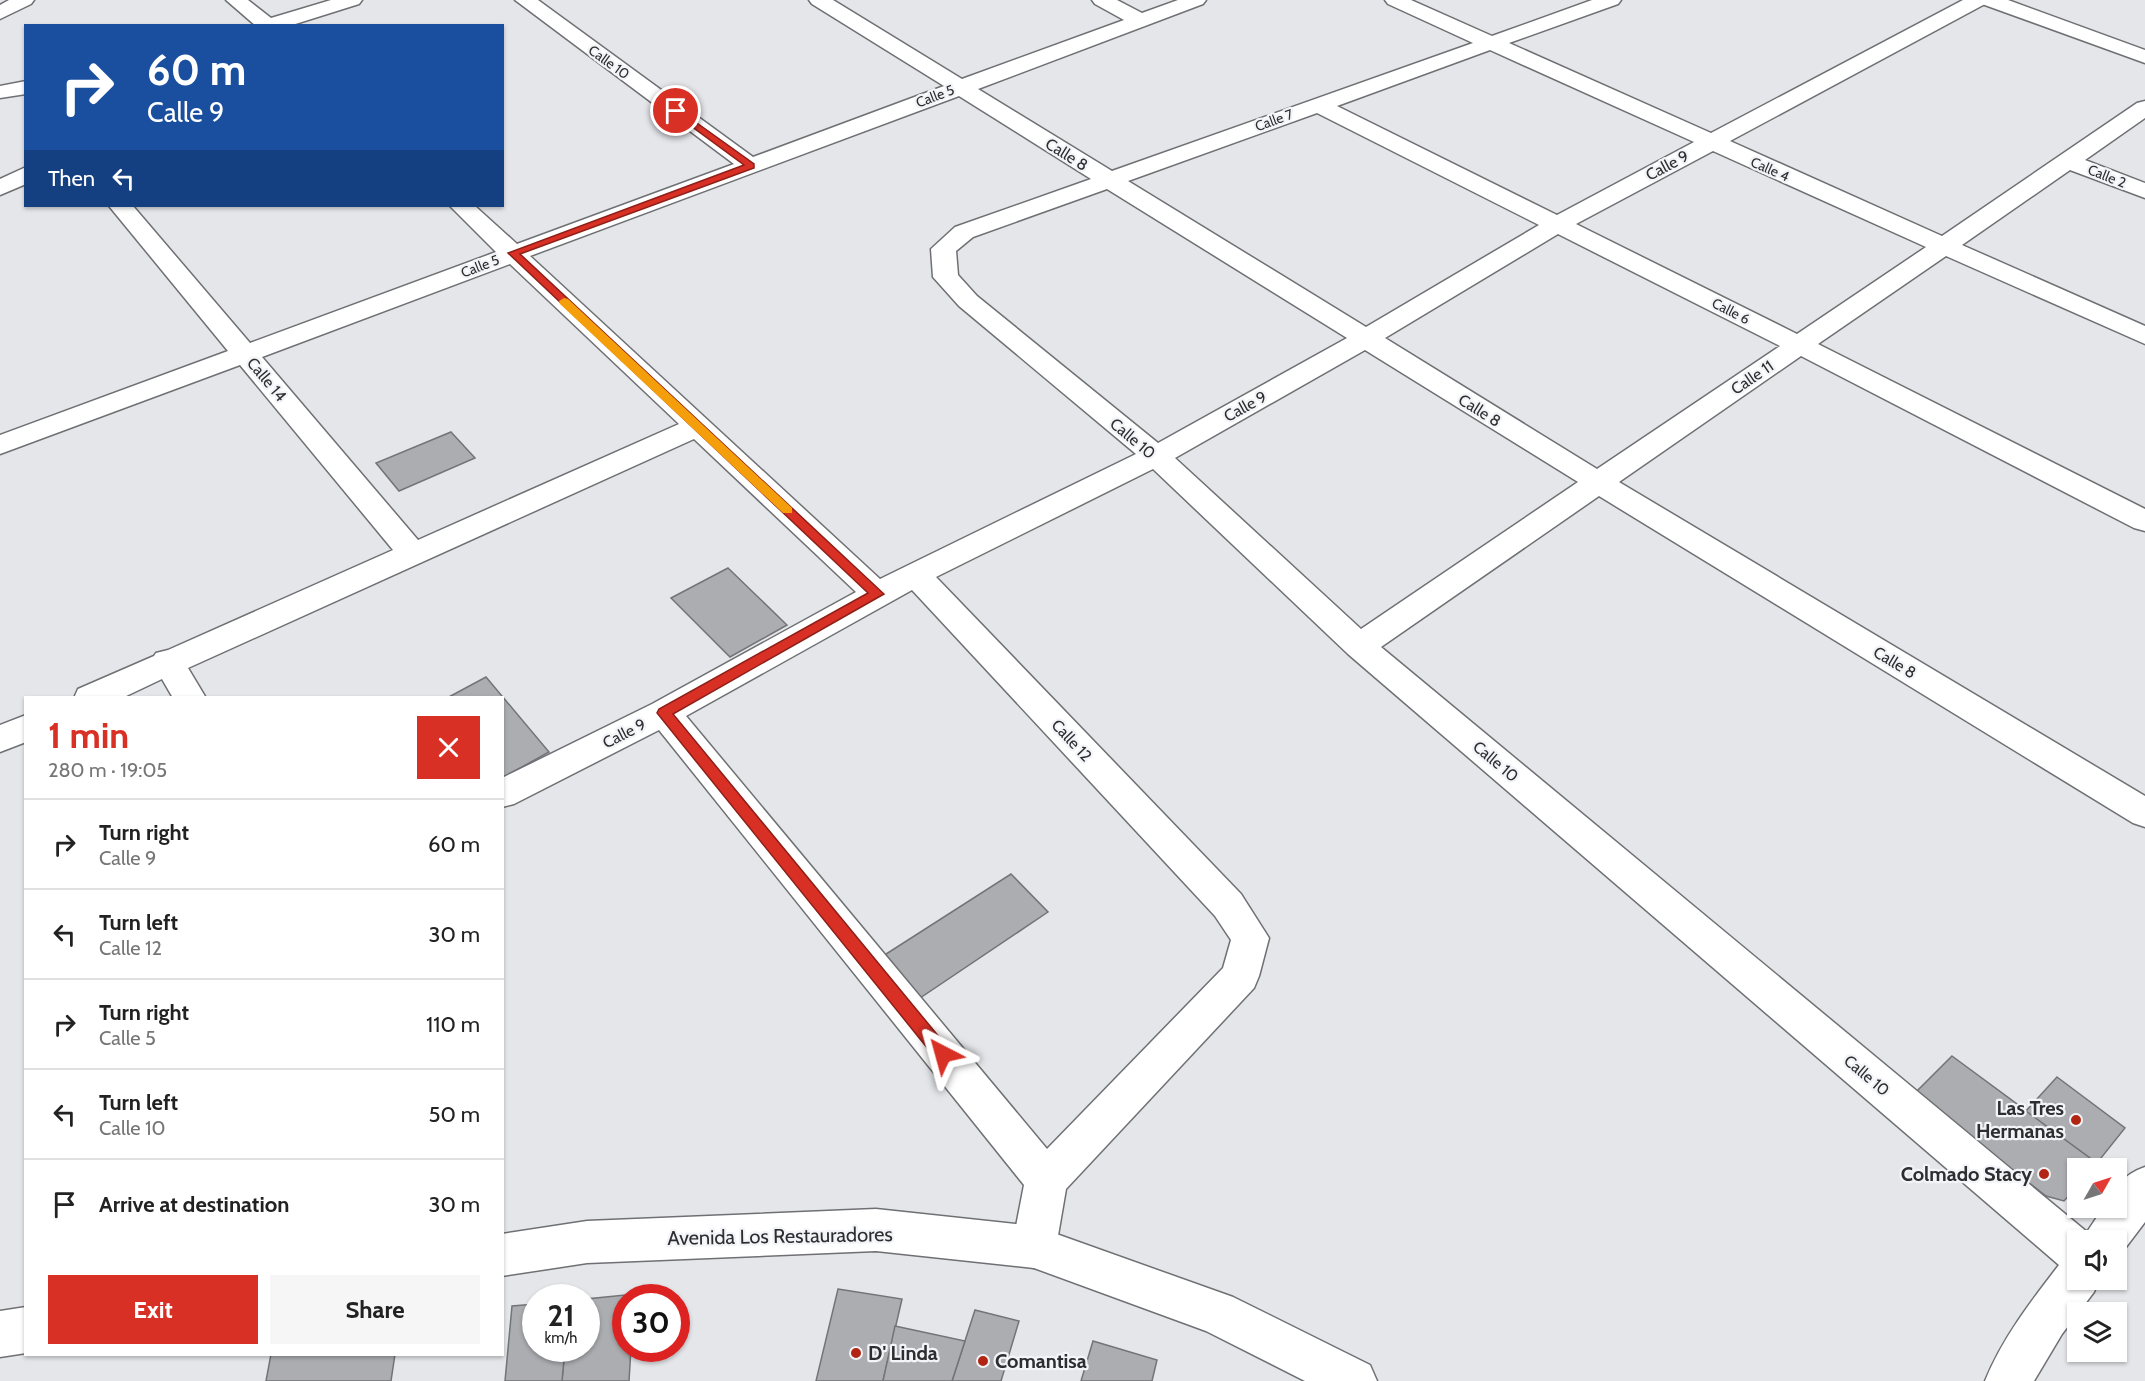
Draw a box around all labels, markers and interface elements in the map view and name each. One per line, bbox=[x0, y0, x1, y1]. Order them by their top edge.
street label: Calle 10 bbox=[585, 41, 633, 83]
text: 60 m bbox=[147, 44, 246, 96]
icon: right bbox=[48, 48, 126, 126]
street label: Calle 5 bbox=[913, 80, 957, 112]
pin bbox=[650, 85, 701, 136]
icon: arrive bbox=[659, 94, 692, 127]
text: Calle 9 bbox=[147, 96, 224, 129]
street label: Calle 7 bbox=[1252, 105, 1296, 135]
street label: Calle 8 bbox=[1042, 134, 1091, 175]
street label: Calle 9 bbox=[1643, 146, 1692, 185]
street label: Calle 4 bbox=[1748, 153, 1792, 185]
street label: Calle 2 bbox=[2085, 160, 2129, 192]
icon: left bbox=[107, 162, 140, 195]
text: Then bbox=[48, 165, 95, 192]
street label: Calle 5 bbox=[458, 250, 502, 282]
street label: Calle 6 bbox=[1709, 294, 1753, 328]
street label: Calle 14 bbox=[243, 354, 290, 405]
street label: Calle 11 bbox=[1727, 356, 1777, 398]
street label: Calle 9 bbox=[1221, 387, 1270, 426]
street label: Calle 8 bbox=[1455, 390, 1504, 431]
street label: Calle 10 bbox=[1106, 414, 1159, 463]
street label: Calle 8 bbox=[1870, 642, 1920, 683]
text: 1 min bbox=[48, 713, 129, 757]
street label: Calle 9 bbox=[599, 715, 649, 752]
street label: Calle 12 bbox=[1047, 715, 1096, 765]
button: close bbox=[417, 716, 480, 779]
street label: Calle 10 bbox=[1469, 737, 1522, 786]
text: 280 m · 19:05 bbox=[48, 758, 167, 782]
text: Turn right bbox=[99, 819, 189, 846]
icon: right bbox=[48, 828, 81, 861]
text: 60 m bbox=[428, 831, 480, 858]
text: Calle 9 bbox=[99, 846, 156, 870]
text: Turn left bbox=[99, 909, 178, 936]
icon: left bbox=[48, 918, 81, 951]
text: 30 m bbox=[428, 921, 480, 948]
text: Calle 12 bbox=[99, 936, 162, 960]
text: Turn right bbox=[99, 999, 189, 1026]
icon: right bbox=[48, 1008, 81, 1041]
text: 110 m bbox=[426, 1011, 480, 1038]
position arrow bbox=[911, 1022, 975, 1086]
text: Calle 5 bbox=[99, 1026, 156, 1050]
street label: Calle 10 bbox=[1840, 1051, 1893, 1100]
text: Turn left bbox=[99, 1089, 178, 1116]
place label: Las Tres Hermanas bbox=[1976, 1096, 2064, 1143]
icon: left bbox=[48, 1098, 81, 1131]
text: 50 m bbox=[428, 1101, 480, 1128]
marker: Las Tres Hermanas bbox=[2069, 1113, 2083, 1127]
text: Calle 10 bbox=[99, 1116, 165, 1140]
north arrow bbox=[2067, 1158, 2127, 1218]
map controls bbox=[2067, 1158, 2127, 1362]
place label: Colmado Stacy bbox=[1901, 1162, 2032, 1186]
marker: Colmado Stacy bbox=[2037, 1167, 2051, 1181]
icon: arrive bbox=[48, 1188, 81, 1221]
text: Arrive at destination bbox=[99, 1191, 289, 1218]
text: 30 m bbox=[428, 1191, 480, 1218]
street label: Avenida Los Restauradores bbox=[667, 1222, 893, 1250]
button: sound bbox=[2067, 1230, 2127, 1290]
button: Exit bbox=[48, 1275, 258, 1344]
button: Share bbox=[270, 1275, 480, 1344]
speed limit sign: 30 bbox=[612, 1284, 690, 1362]
text: 21 bbox=[548, 1297, 574, 1334]
button: layers bbox=[2067, 1302, 2127, 1362]
text: km/h bbox=[545, 1329, 577, 1347]
place label: D' Linda bbox=[868, 1341, 938, 1365]
marker: D' Linda bbox=[849, 1346, 863, 1360]
place label: Comantisa bbox=[995, 1349, 1087, 1373]
marker: Comantisa bbox=[976, 1354, 990, 1368]

